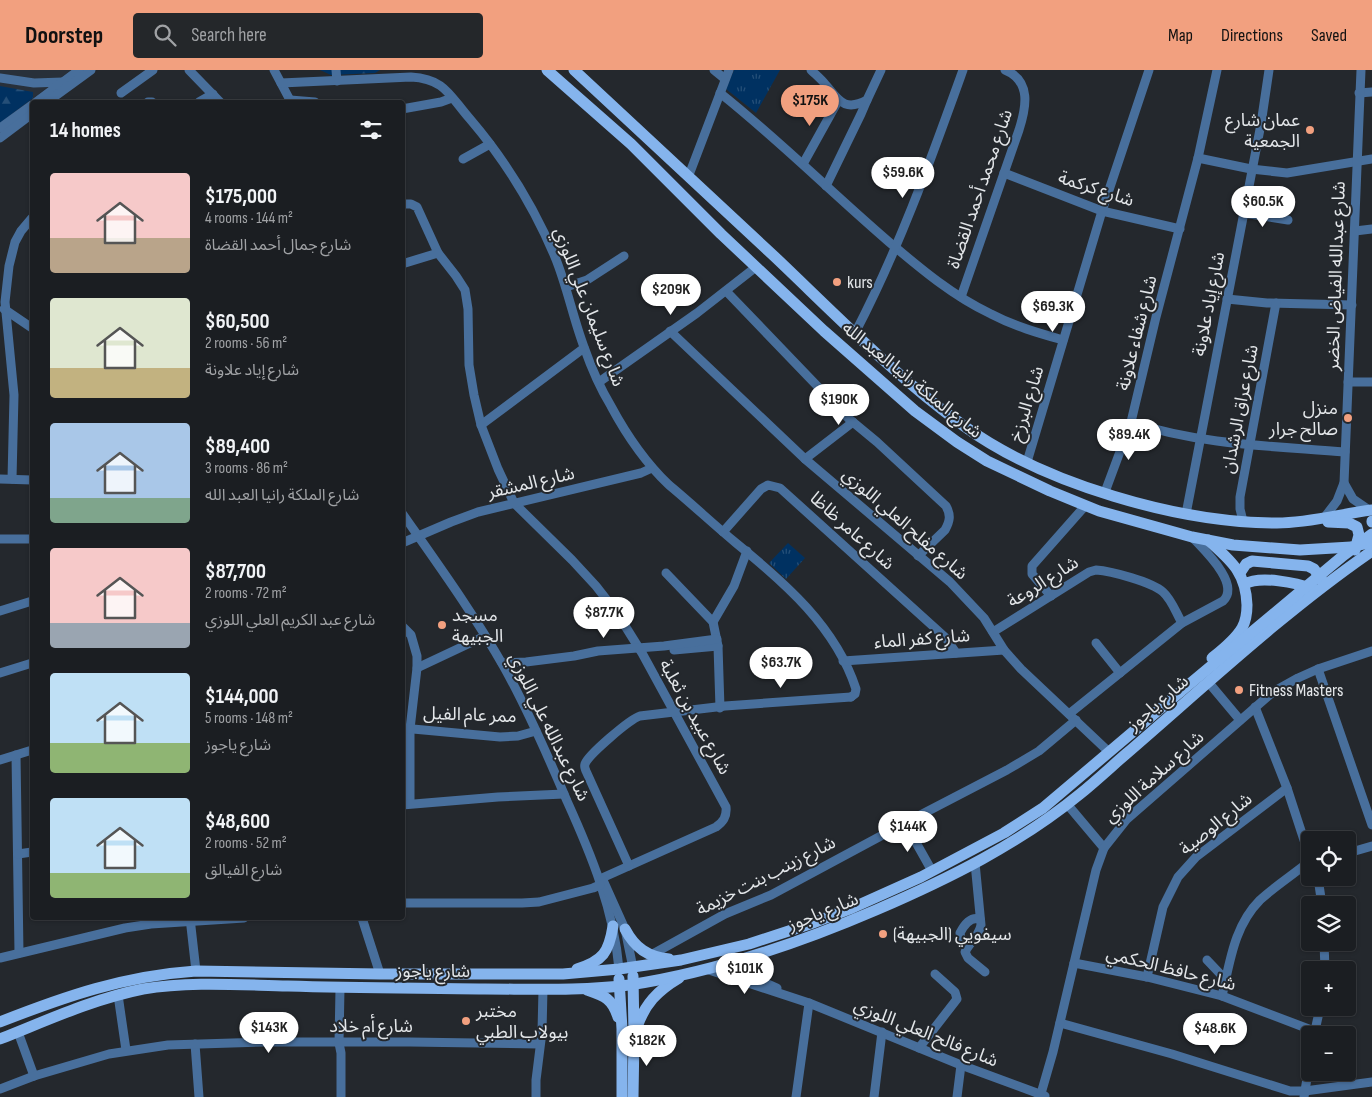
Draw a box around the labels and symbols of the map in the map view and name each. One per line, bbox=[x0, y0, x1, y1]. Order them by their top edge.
pin: $175K bbox=[775, 85, 845, 127]
street label: شارع محمد أحمد القضاة bbox=[942, 106, 1020, 272]
place label: عمان شارع الجمعية bbox=[1225, 110, 1300, 152]
marker: عمان شارع الجمعية bbox=[1304, 124, 1316, 136]
pin: $59.6K bbox=[862, 156, 944, 199]
street label: شارع كركمة bbox=[1055, 167, 1136, 214]
street label: شارع عبدالله الفياض الخضر bbox=[1322, 181, 1353, 372]
pin: $60.5K bbox=[1222, 186, 1304, 228]
street label: شارع سليمان علي اللوزي bbox=[546, 224, 629, 391]
street label: شارع إياد علاونة bbox=[1189, 250, 1232, 358]
place label: kurs bbox=[847, 272, 873, 293]
street label: شارع شفاء علاونة bbox=[1113, 273, 1164, 393]
pin: $209K bbox=[636, 274, 706, 316]
marker: kurs bbox=[831, 276, 843, 288]
pin: $69.3K bbox=[1012, 290, 1094, 333]
street label: شارع الملكة رانيا العبد الله bbox=[836, 317, 986, 445]
street label: شارع عراق الرشدان bbox=[1217, 343, 1266, 476]
street label: شارع البرزخ bbox=[1006, 363, 1051, 445]
pin: $190K bbox=[804, 384, 874, 426]
place label: منزل صالح جرار bbox=[1268, 398, 1338, 442]
marker: منزل صالح جرار bbox=[1342, 412, 1354, 424]
pin: $89.4K bbox=[1088, 418, 1170, 461]
street label: شارع المشقر bbox=[484, 463, 577, 506]
street label: شارع مفلح العلي اللوزي bbox=[836, 464, 972, 586]
street label: شارع عامر ظاظا bbox=[803, 488, 899, 577]
street label: شارع الروعة bbox=[1004, 552, 1084, 615]
pin: $87.7K bbox=[563, 596, 645, 639]
place label: مسجد الجبيهة bbox=[452, 605, 503, 647]
marker: مسجد الجبيهة bbox=[436, 619, 448, 631]
street label: شارع كفر الماء bbox=[873, 625, 971, 656]
pin: $63.7K bbox=[740, 646, 822, 689]
street label: شارع عبدالله علي اللوزي bbox=[501, 649, 594, 806]
street label: شارع عبيد بن ثعلبة bbox=[652, 656, 735, 780]
street label: شارع ياجوز bbox=[1122, 671, 1195, 738]
place label: Fitness Masters bbox=[1249, 680, 1343, 701]
marker: Fitness Masters bbox=[1233, 684, 1245, 696]
street label: ممر عام الفيل bbox=[423, 703, 517, 730]
street label: شارع سلامة اللوزي bbox=[1100, 727, 1210, 830]
street label: شارع الوصية bbox=[1176, 788, 1258, 862]
pin: $144K bbox=[873, 810, 943, 853]
street label: شارع زينب بنت خزيمة bbox=[693, 832, 840, 923]
street label: شارع ياجوز bbox=[784, 888, 862, 939]
place label: سيفويي (الجبيهة) bbox=[893, 924, 1012, 947]
marker: سيفويي (الجبيهة) bbox=[877, 928, 889, 940]
street label: شارع حافظ الحكمي bbox=[1103, 943, 1238, 998]
pin: $101K bbox=[710, 952, 780, 995]
street label: شارع ياجوز bbox=[395, 961, 470, 985]
street label: شارع فالح العلي اللوزي bbox=[850, 995, 1001, 1074]
place label: مختبر بيولاب الطبي bbox=[475, 1001, 568, 1045]
pin: $143K bbox=[234, 1012, 304, 1054]
pin: $48.6K bbox=[1174, 1012, 1256, 1055]
street label: شارع أم خلاد bbox=[329, 1014, 413, 1040]
marker: مختبر بيولاب الطبي bbox=[460, 1015, 472, 1027]
pin: $182K bbox=[612, 1024, 682, 1067]

